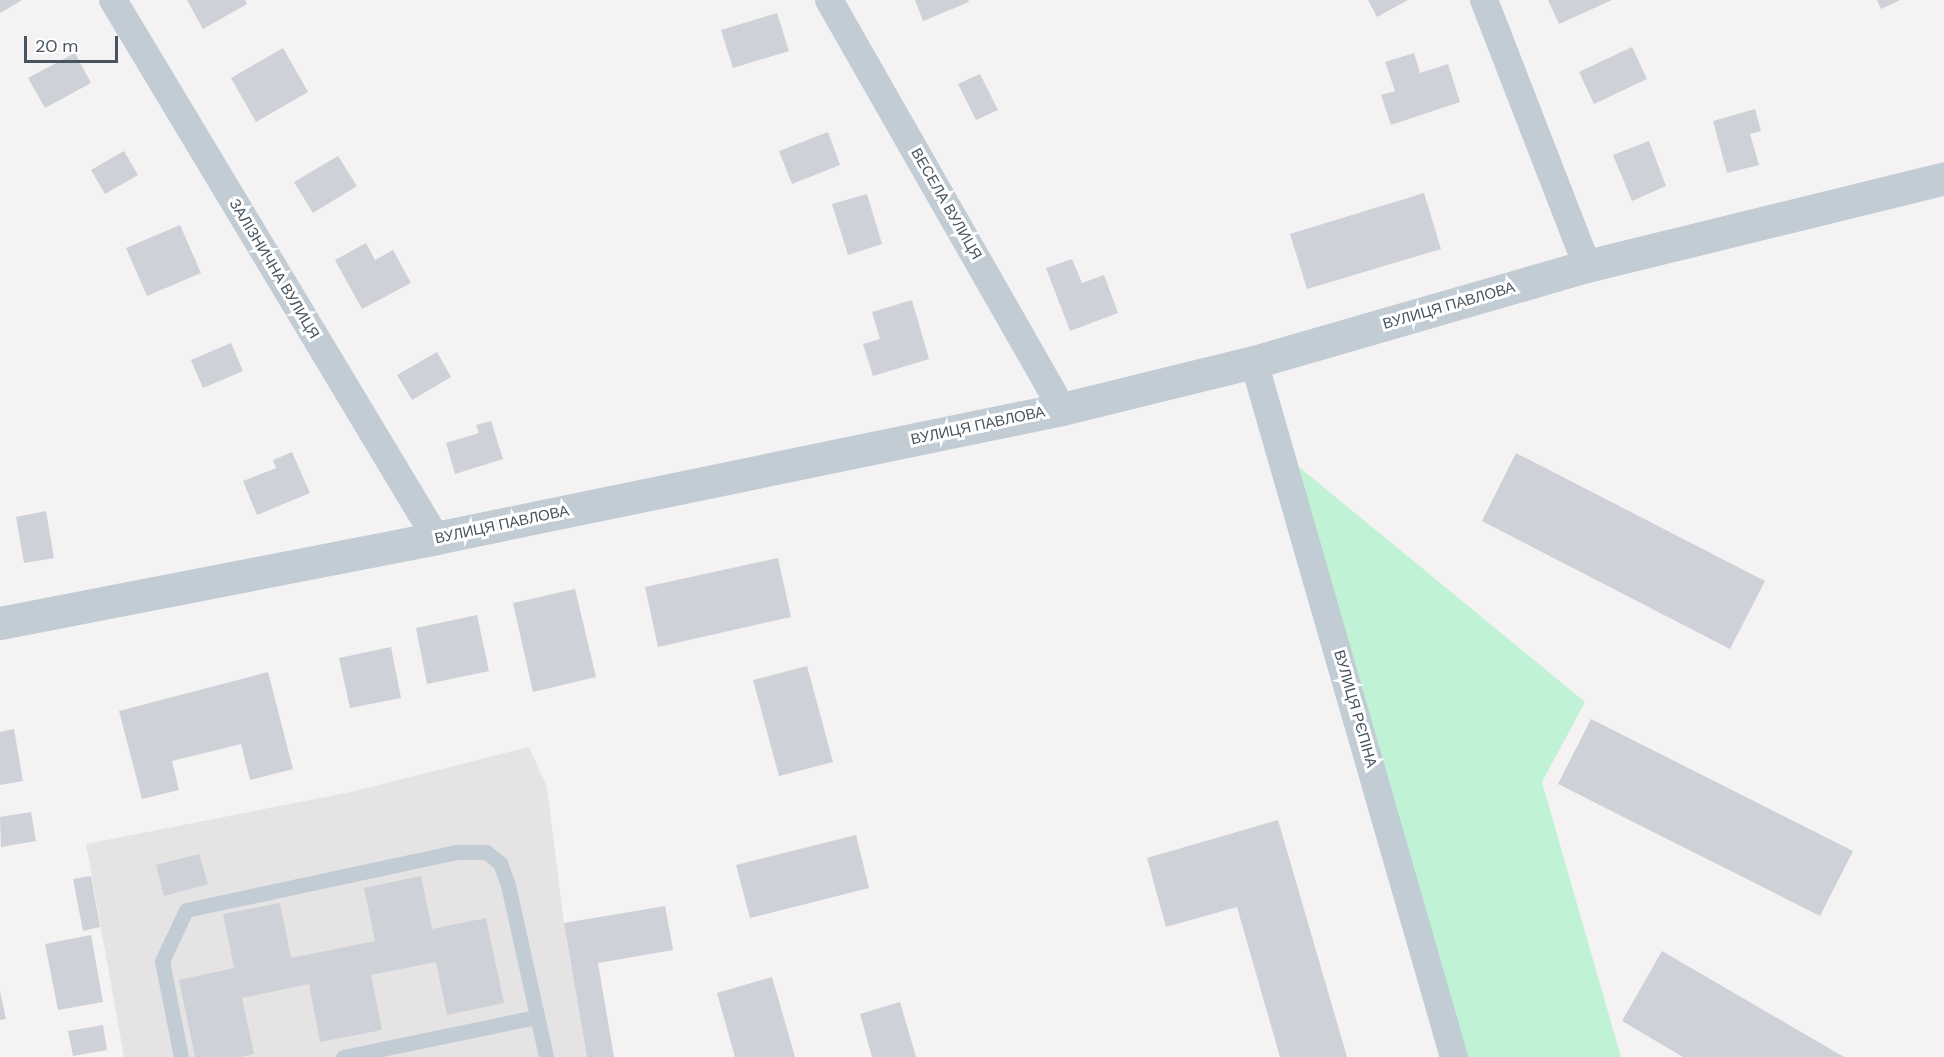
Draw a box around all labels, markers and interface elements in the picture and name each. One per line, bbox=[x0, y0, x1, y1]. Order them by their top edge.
scale bar bbox=[27, 24, 122, 62]
text: 20 m bbox=[35, 34, 78, 58]
street label: ВЕСЕЛА ВУЛИЦЯ bbox=[907, 145, 985, 263]
street label: ЗАЛІЗНИЧНА ВУЛИЦЯ bbox=[225, 196, 323, 342]
street label: ВУЛИЦЯ ПАВЛОВА bbox=[1381, 279, 1517, 333]
street label: ВУЛИЦЯ ПАВЛОВА bbox=[909, 403, 1047, 449]
street label: ВУЛИЦЯ ПАВЛОВА bbox=[433, 502, 571, 548]
street label: ВУЛИЦЯ РЄПІНА bbox=[1330, 648, 1380, 770]

